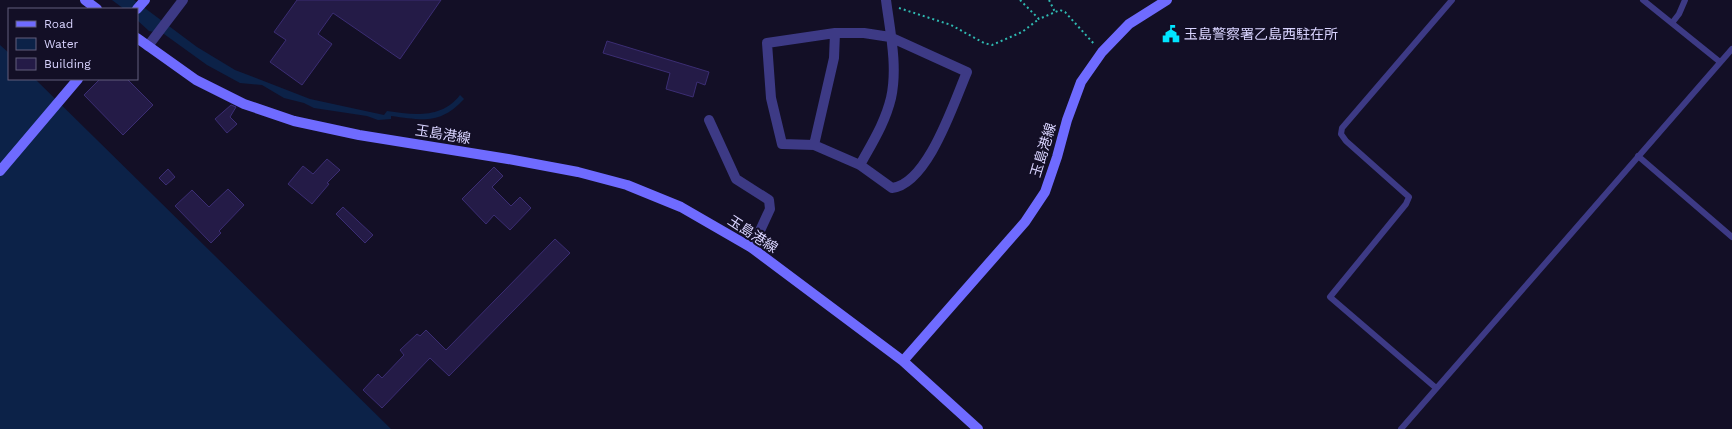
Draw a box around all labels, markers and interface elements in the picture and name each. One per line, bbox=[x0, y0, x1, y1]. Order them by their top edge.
legend bbox=[8, 8, 138, 80]
text: Road bbox=[44, 17, 73, 31]
public building icon: 玉島警察署乙島西駐在所 bbox=[1161, 24, 1181, 44]
place label: 玉島警察署乙島西駐在所 bbox=[1184, 26, 1338, 42]
text: Water bbox=[44, 37, 79, 51]
text: Building bbox=[44, 57, 91, 71]
street label: 玉島港線 bbox=[1027, 121, 1059, 179]
street label: 玉島港線 bbox=[414, 122, 472, 146]
street label: 玉島港線 bbox=[725, 212, 781, 256]

